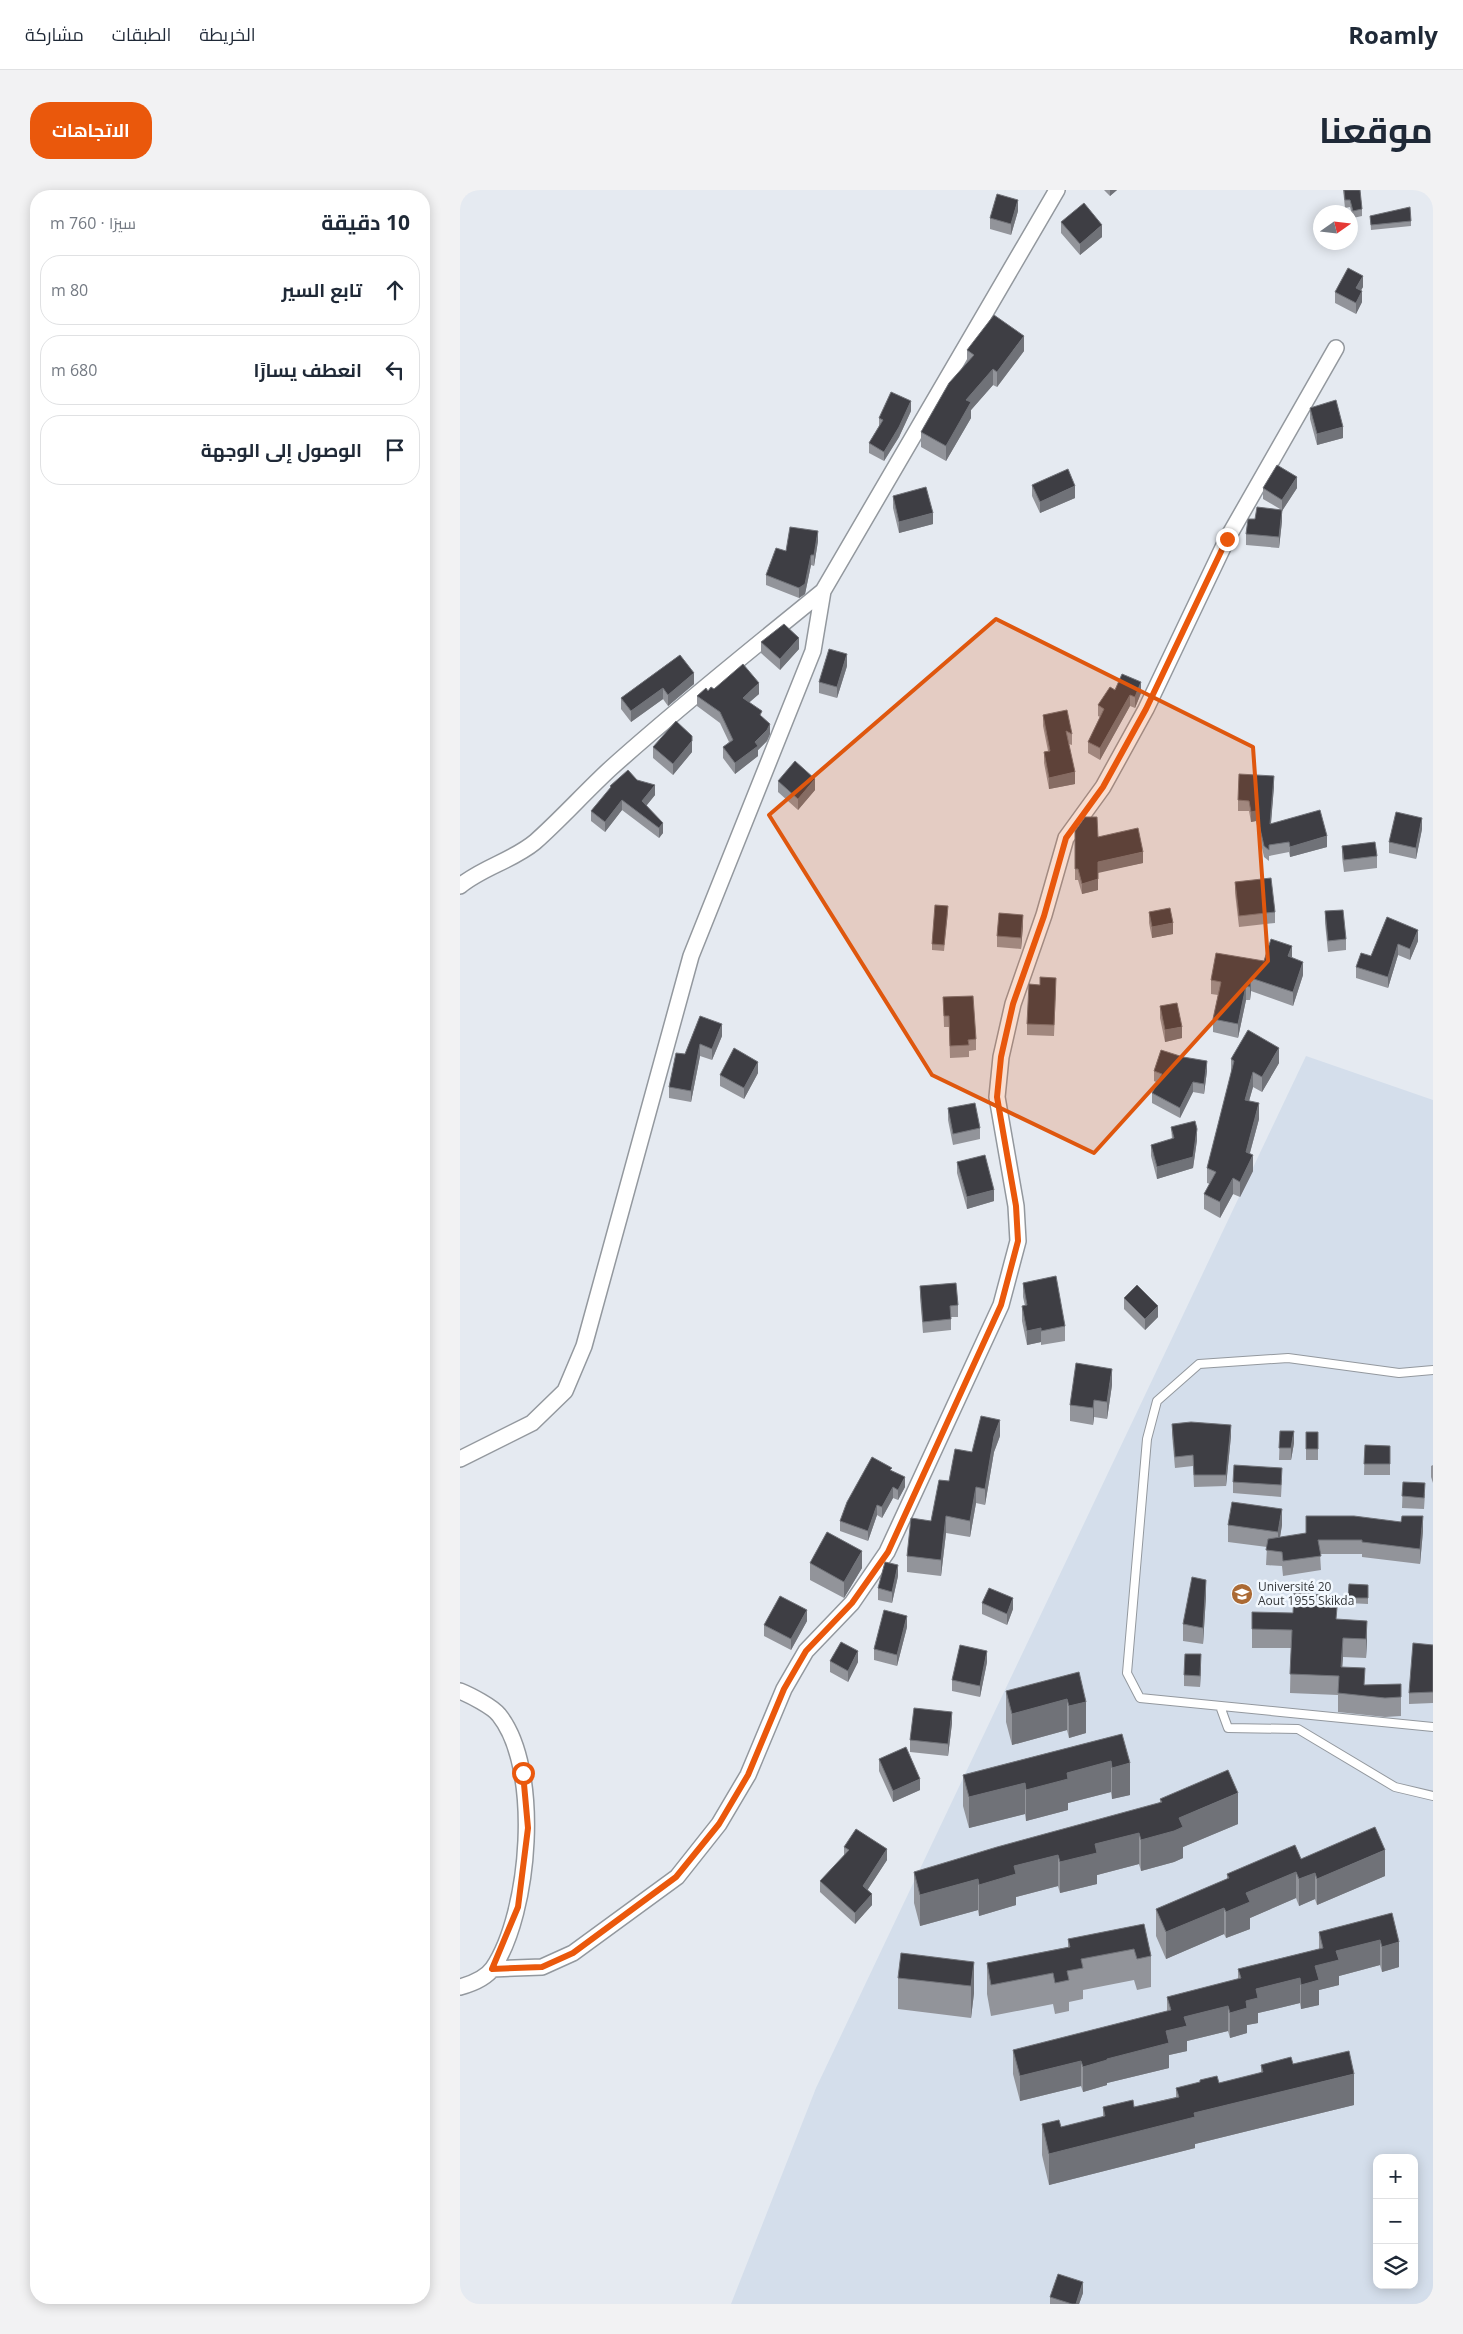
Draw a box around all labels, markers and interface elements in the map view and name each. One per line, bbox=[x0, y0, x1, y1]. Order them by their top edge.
text: Roamly bbox=[1348, 18, 1438, 51]
text: مشاركة bbox=[25, 22, 84, 46]
text: الطبقات bbox=[112, 22, 171, 46]
text: الخريطة bbox=[199, 22, 256, 46]
button: الاتجاهات bbox=[30, 102, 152, 159]
text: موقعنا bbox=[1319, 106, 1433, 153]
north arrow bbox=[1313, 205, 1358, 250]
text: 10 دقيقة bbox=[321, 208, 410, 236]
text: سيرًا · 760 m bbox=[50, 212, 136, 234]
icon: ahead bbox=[381, 276, 409, 304]
text: تابع السير bbox=[282, 277, 362, 303]
text: 80 m bbox=[51, 279, 88, 301]
icon: left bbox=[381, 356, 409, 384]
text: انعطف يسارًا bbox=[253, 357, 362, 383]
text: 680 m bbox=[51, 359, 97, 381]
icon: arrive bbox=[381, 436, 409, 464]
text: الوصول إلى الوجهة bbox=[201, 437, 362, 463]
route end bbox=[1216, 528, 1239, 551]
place label: Université 20 Aout 1955 Skikda bbox=[1258, 1578, 1354, 1609]
school or university icon: Université 20 Aout 1955 Skikda bbox=[1230, 1582, 1254, 1606]
route start bbox=[512, 1762, 535, 1785]
map controls bbox=[1373, 2154, 1418, 2289]
button: + bbox=[1373, 2154, 1418, 2199]
button: − bbox=[1373, 2199, 1418, 2244]
button: layers bbox=[1373, 2244, 1418, 2289]

